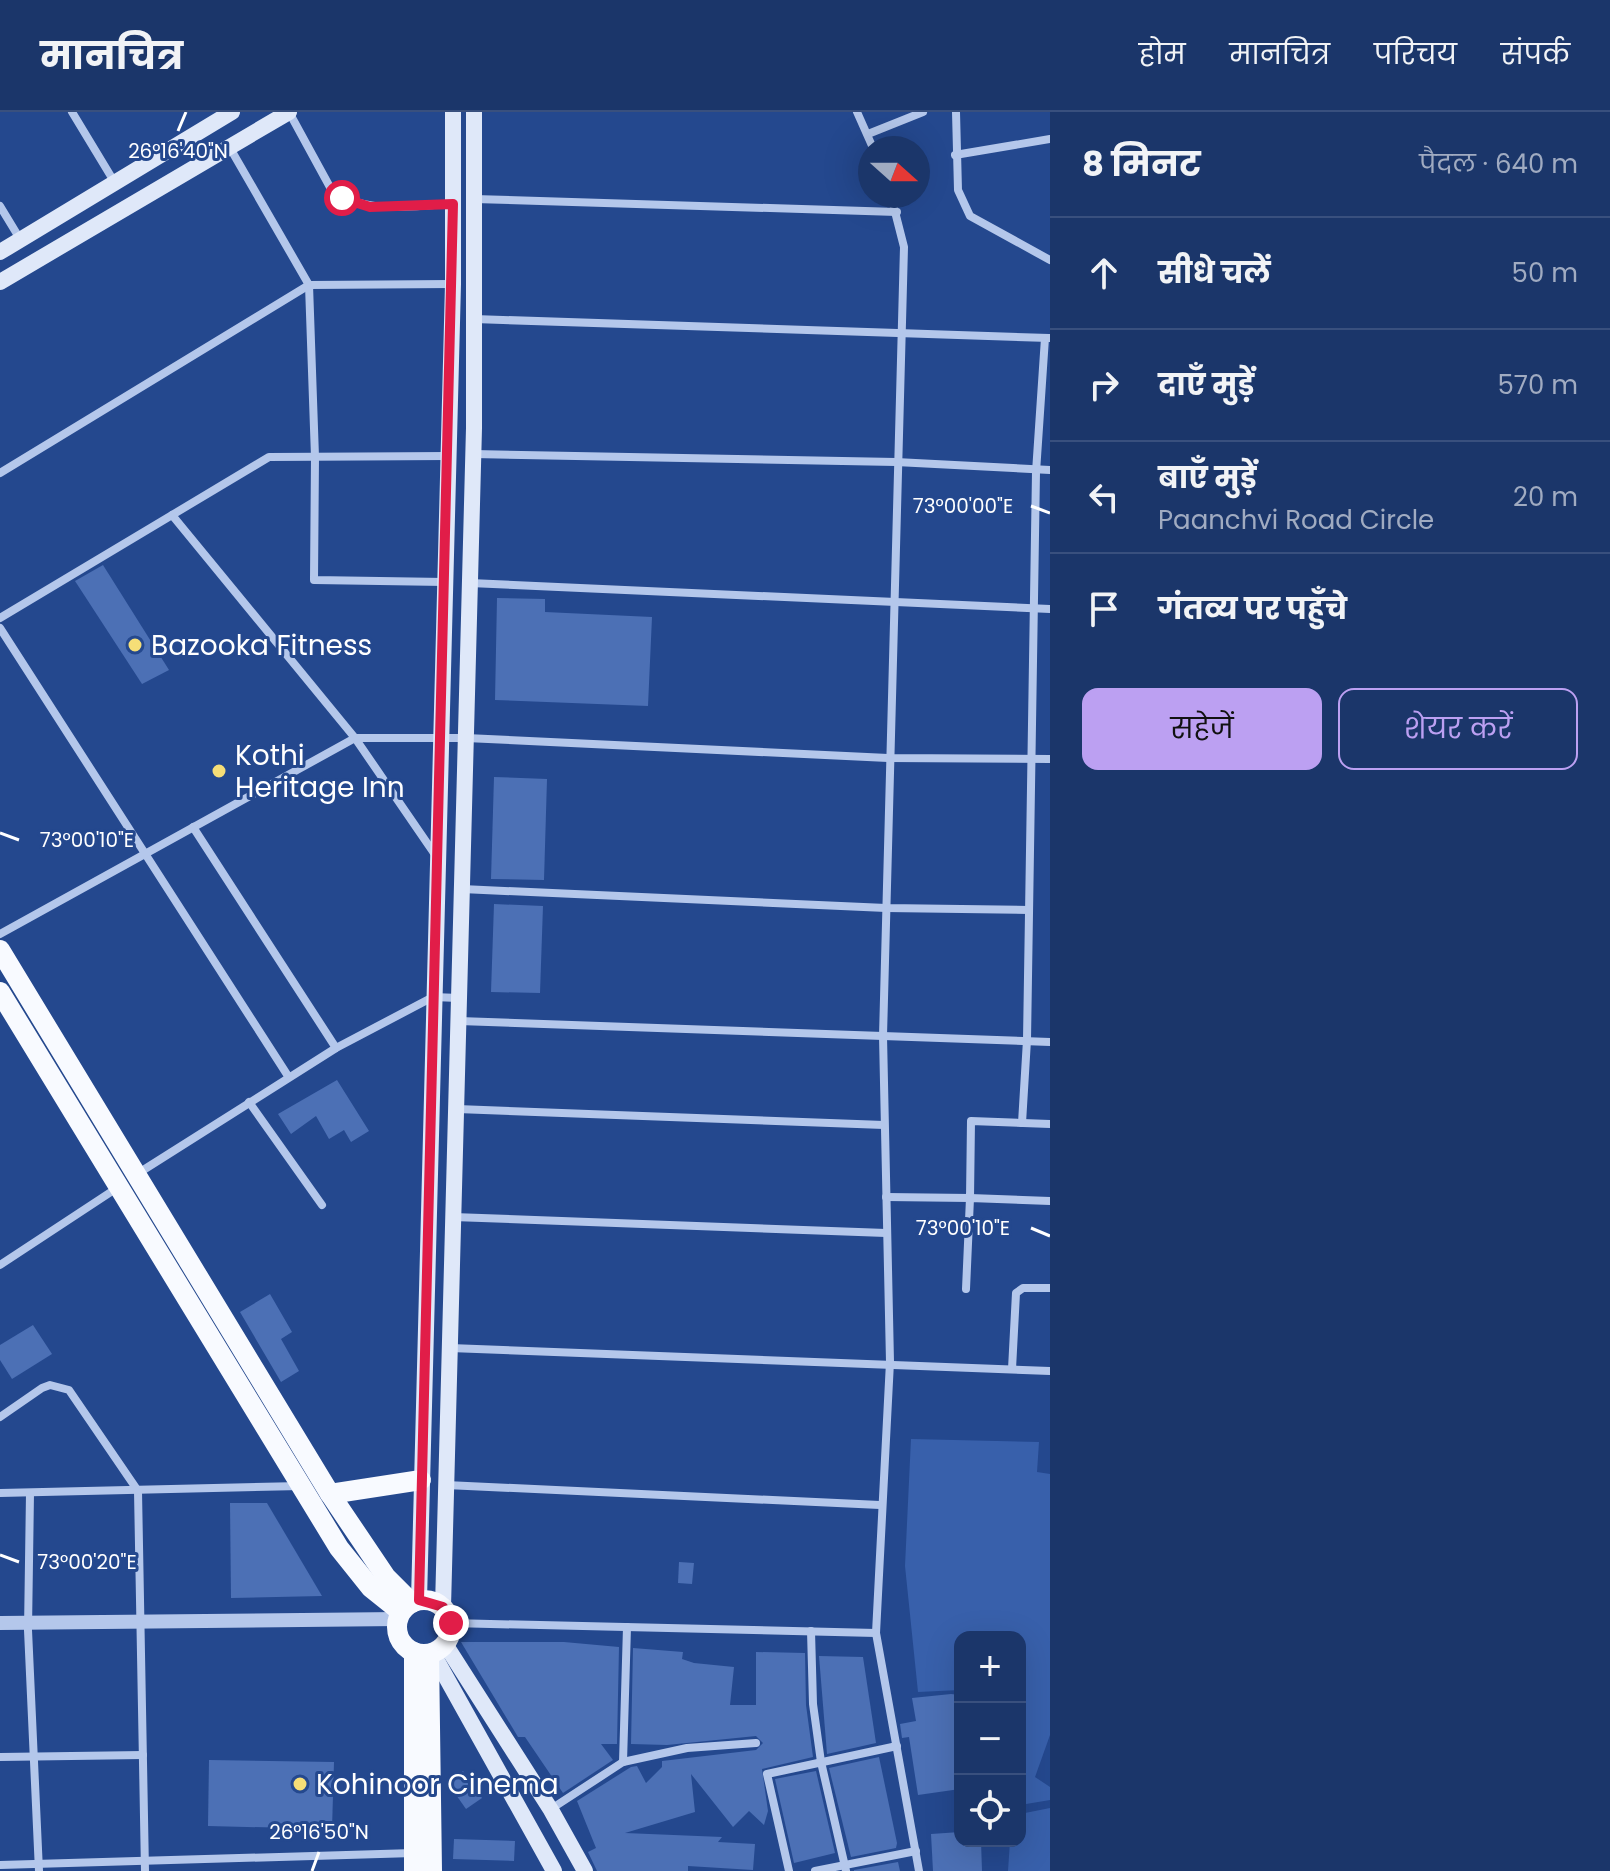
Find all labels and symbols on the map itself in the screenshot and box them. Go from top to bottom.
north arrow [858,136,930,208]
text: 26°16'40"N [128,137,228,165]
route start [324,180,360,216]
text: 73°00'00"E [913,492,1013,520]
place label: Bazooka Fitness [151,626,372,665]
marker: Bazooka Fitness [126,636,144,654]
place label: Kothi Heritage Inn [235,736,405,807]
marker: Kothi Heritage Inn [210,762,228,780]
text: 73°00'10"E [40,826,134,854]
text: 73°00'10"E [916,1214,1010,1242]
text: 73°00'20"E [37,1548,137,1576]
route end [433,1605,469,1641]
place label: Kohinoor Cinema [316,1765,559,1804]
marker: Kohinoor Cinema [291,1775,309,1793]
text: 26°16'50"N [269,1818,369,1846]

